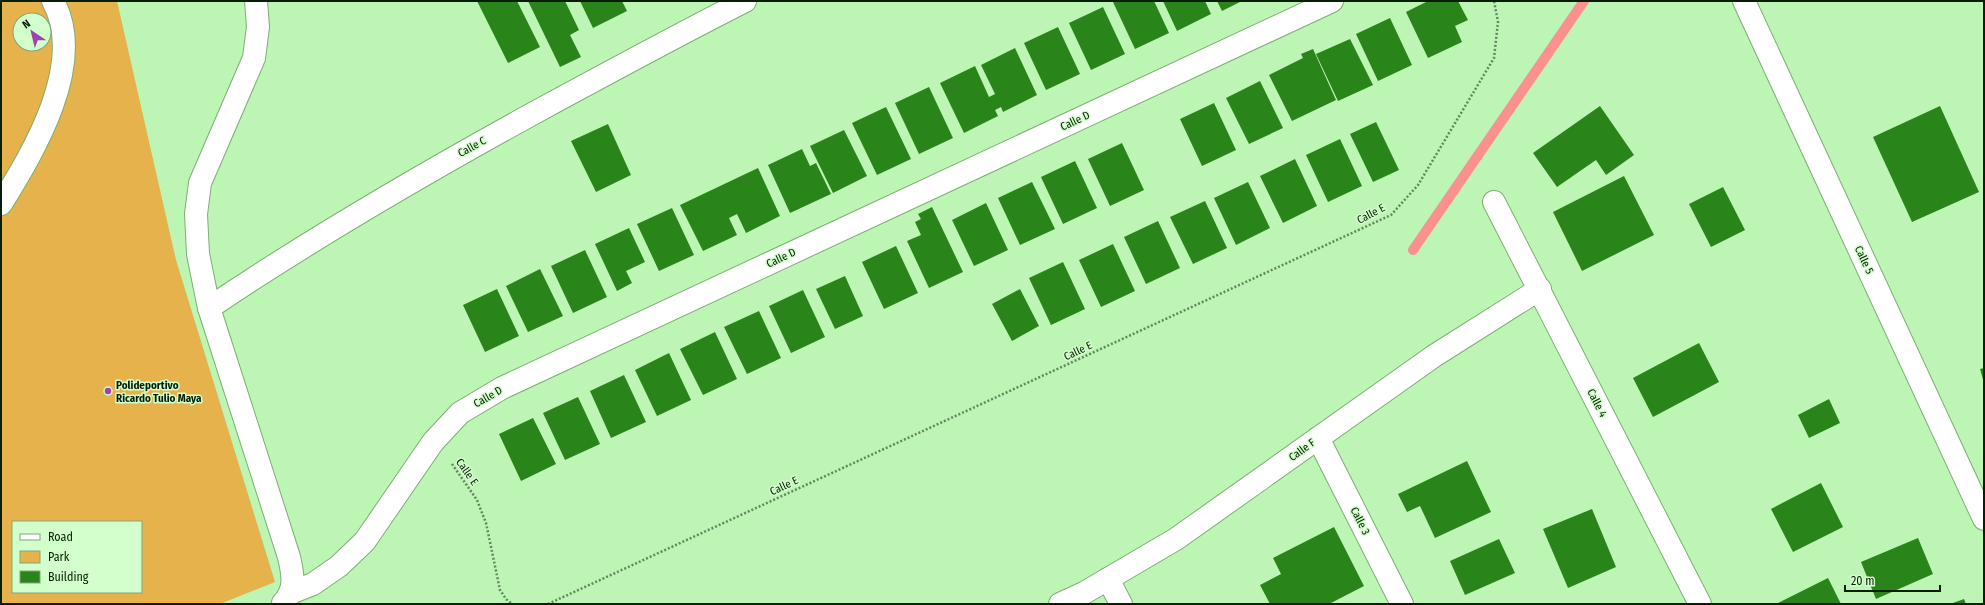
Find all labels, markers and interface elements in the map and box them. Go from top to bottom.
north arrow [12,12,52,52]
text: N [20,17,33,31]
street label: Calle D [1058,109,1092,133]
street label: Calle C [456,134,489,160]
street label: Calle E [1355,201,1387,227]
street label: Calle 5 [1852,244,1876,276]
street label: Calle D [764,246,798,270]
street label: Calle E [1062,339,1094,363]
place label: Polideportivo Ricardo Tulio Maya [116,379,202,405]
street label: Calle D [471,384,505,410]
marker: Polideportivo Ricardo Tulio Maya [103,386,113,396]
street label: Calle 4 [1584,387,1610,420]
street label: Calle F [1286,436,1318,464]
street label: Calle E [453,456,481,488]
street label: Calle E [768,474,800,498]
street label: Calle 3 [1348,505,1373,537]
legend [12,521,142,593]
text: Road [48,530,73,544]
text: Park [48,550,70,564]
scale bar [1845,567,1940,593]
text: Building [48,570,89,584]
text: 20 m [1851,574,1875,588]

